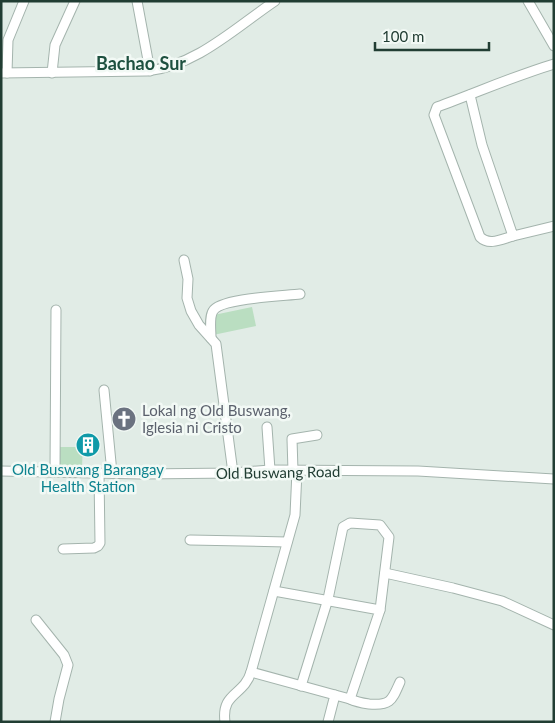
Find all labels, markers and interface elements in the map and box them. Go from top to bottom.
scale bar [375,20,489,52]
text: 100 m [382,27,424,45]
district label: Bachao Sur [96,52,186,74]
place label: Lokal ng Old Buswang, Iglesia ni Cristo [142,401,291,436]
church icon: Lokal ng Old Buswang, Iglesia ni Cristo [111,406,137,432]
building icon: Old Buswang Barangay Health Station [75,432,101,458]
place label: Old Buswang Barangay Health Station [12,460,164,495]
street label: Old Buswang Road [216,462,340,482]

